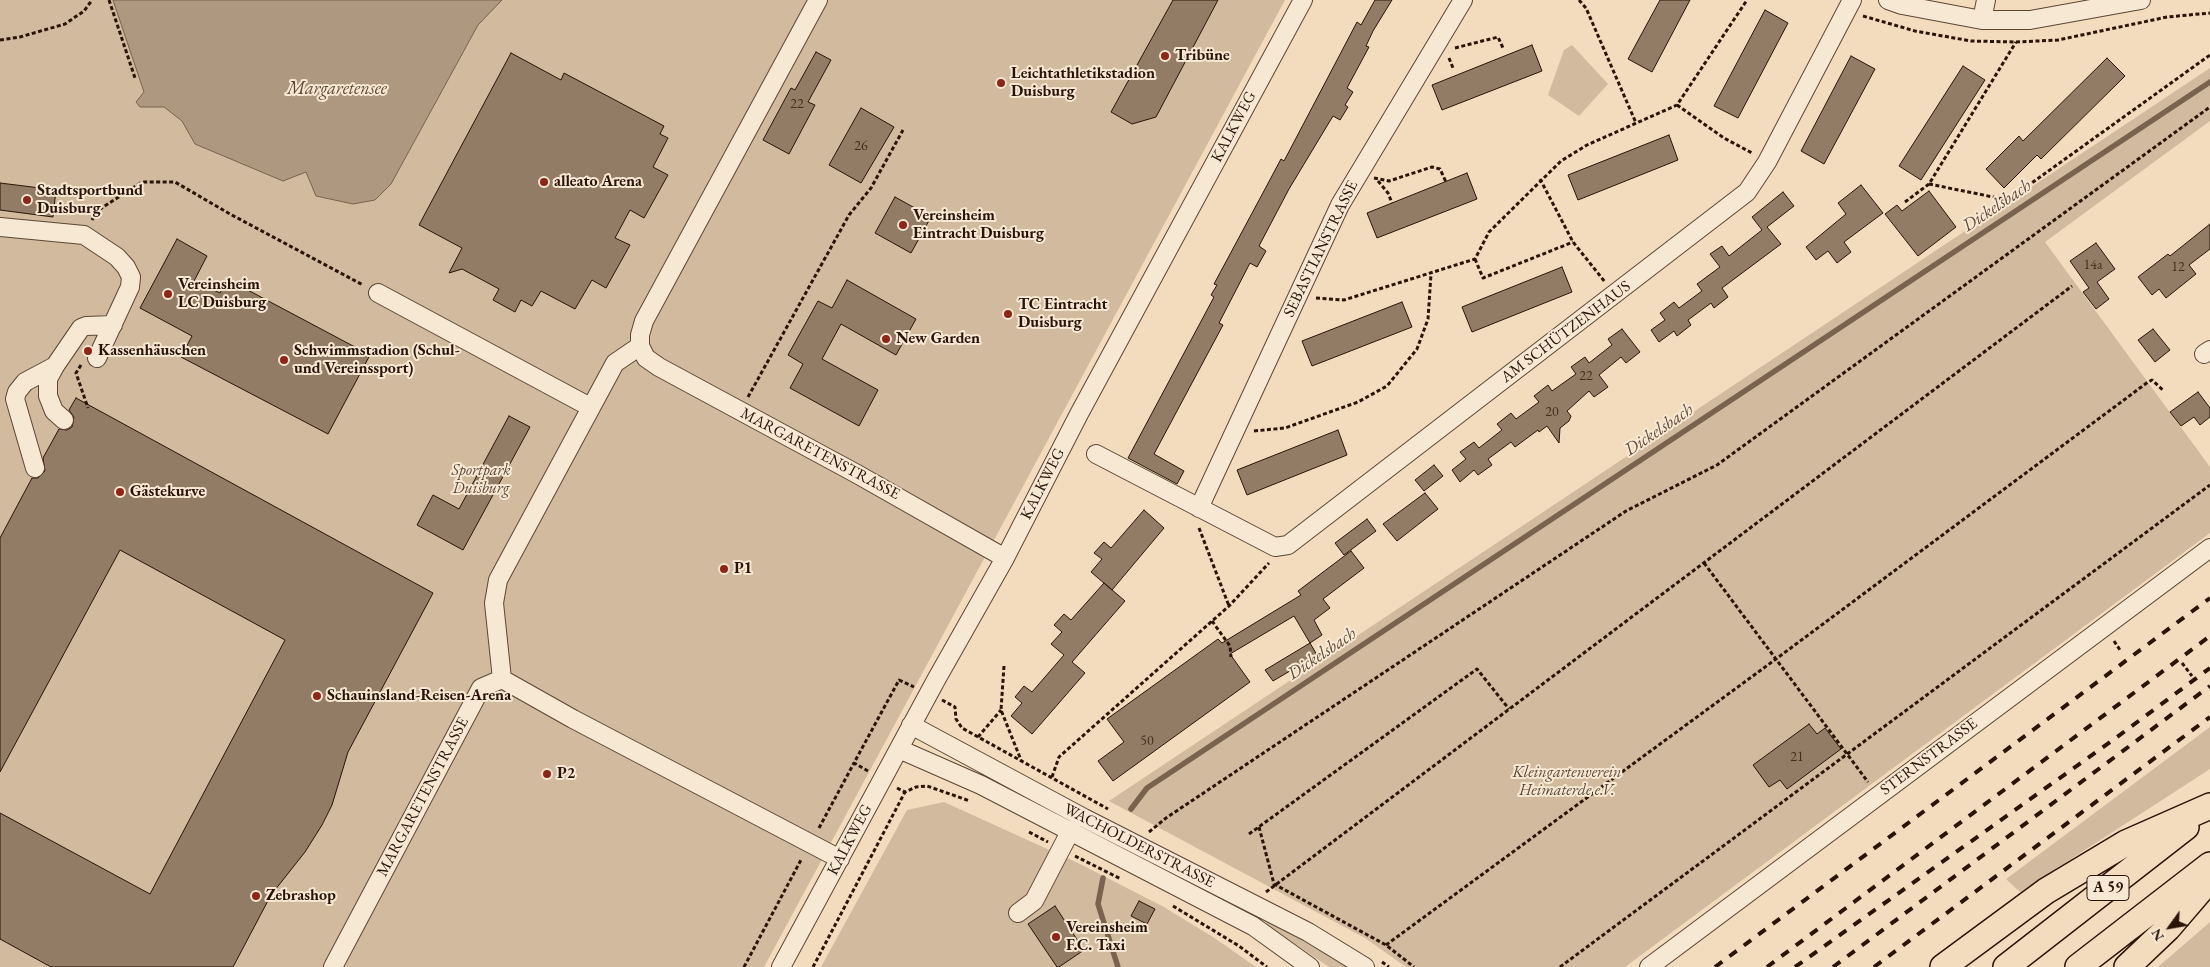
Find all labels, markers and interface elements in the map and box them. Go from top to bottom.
place label: Tribüne [1175,46,1230,66]
marker: Tribüne [1159,50,1171,62]
place label: Leichtathletikstadion Duisburg [1011,64,1155,102]
marker: Leichtathletikstadion Duisburg [995,77,1007,89]
water label: Margaretensee [287,78,387,100]
street label: KALKWEG [1207,88,1261,166]
house number: 22 [790,96,804,112]
house number: 26 [854,138,868,154]
place label: alleato Arena [554,172,642,192]
water label: Dickelsbach [1958,175,2036,237]
marker: alleato Arena [538,176,550,188]
street label: SEBASTIANSTRASSE [1280,178,1362,320]
place label: Stadtsportbund Duisburg [37,181,143,219]
marker: Stadtsportbund Duisburg [21,194,33,206]
place label: Vereinsheim Eintracht Duisburg [913,206,1044,244]
marker: Vereinsheim Eintracht Duisburg [897,219,909,231]
house number: 14a [2083,257,2103,273]
house number: 12 [2171,259,2185,275]
place label: Vereinsheim LC Duisburg [178,275,266,313]
street label: AM SCHÜTZENHAUS [1497,277,1635,387]
marker: Vereinsheim LC Duisburg [162,288,174,300]
place label: TC Eintracht Duisburg [1018,295,1107,333]
marker: TC Eintracht Duisburg [1002,308,1014,320]
place label: New Garden [896,329,980,349]
marker: New Garden [880,333,892,345]
place label: Kassenhäuschen [98,341,206,361]
place label: Schwimmstadion (Schul- und Vereinssport) [294,341,460,379]
marker: Kassenhäuschen [82,345,94,357]
marker: Schwimmstadion (Schul- und Vereinssport) [278,354,290,366]
house number: 22 [1579,368,1593,384]
water label: Dickelsbach [1620,399,1698,461]
street label: MARGARETENSTRASSE [737,404,903,504]
house number: 20 [1545,404,1559,420]
street label: KALKWEG [1017,445,1069,523]
park label: Sportpark Duisburg [451,461,511,499]
place label: Gästekurve [130,482,205,502]
marker: Gästekurve [114,486,126,498]
place label: P1 [734,559,752,579]
marker: P1 [718,563,730,575]
water label: Dickelsbach [1283,623,1361,685]
place label: Schauinsland-Reisen-Arena [327,686,511,706]
marker: Schauinsland-Reisen-Arena [311,690,323,702]
street label: MARGARETENSTRASSE [373,714,473,880]
street label: STERNSTRASSE [1877,714,1981,800]
house number: 50 [1140,733,1154,749]
house number: 21 [1790,749,1804,765]
park label: Kleingartenverein Heimaterde e.V. [1512,763,1622,801]
place label: P2 [557,764,575,784]
marker: P2 [541,768,553,780]
street label: WACHOLDERSTRASSE [1060,800,1218,892]
street label: KALKWEG [823,801,877,879]
road number: A 59 [2087,876,2129,900]
place label: Zebrashop [266,886,336,906]
marker: Zebrashop [250,890,262,902]
north arrow [2145,902,2195,952]
place label: Vereinsheim F.C. Taxi [1066,918,1148,956]
text: N [2147,925,2168,945]
marker: Vereinsheim F.C. Taxi [1050,931,1062,943]

